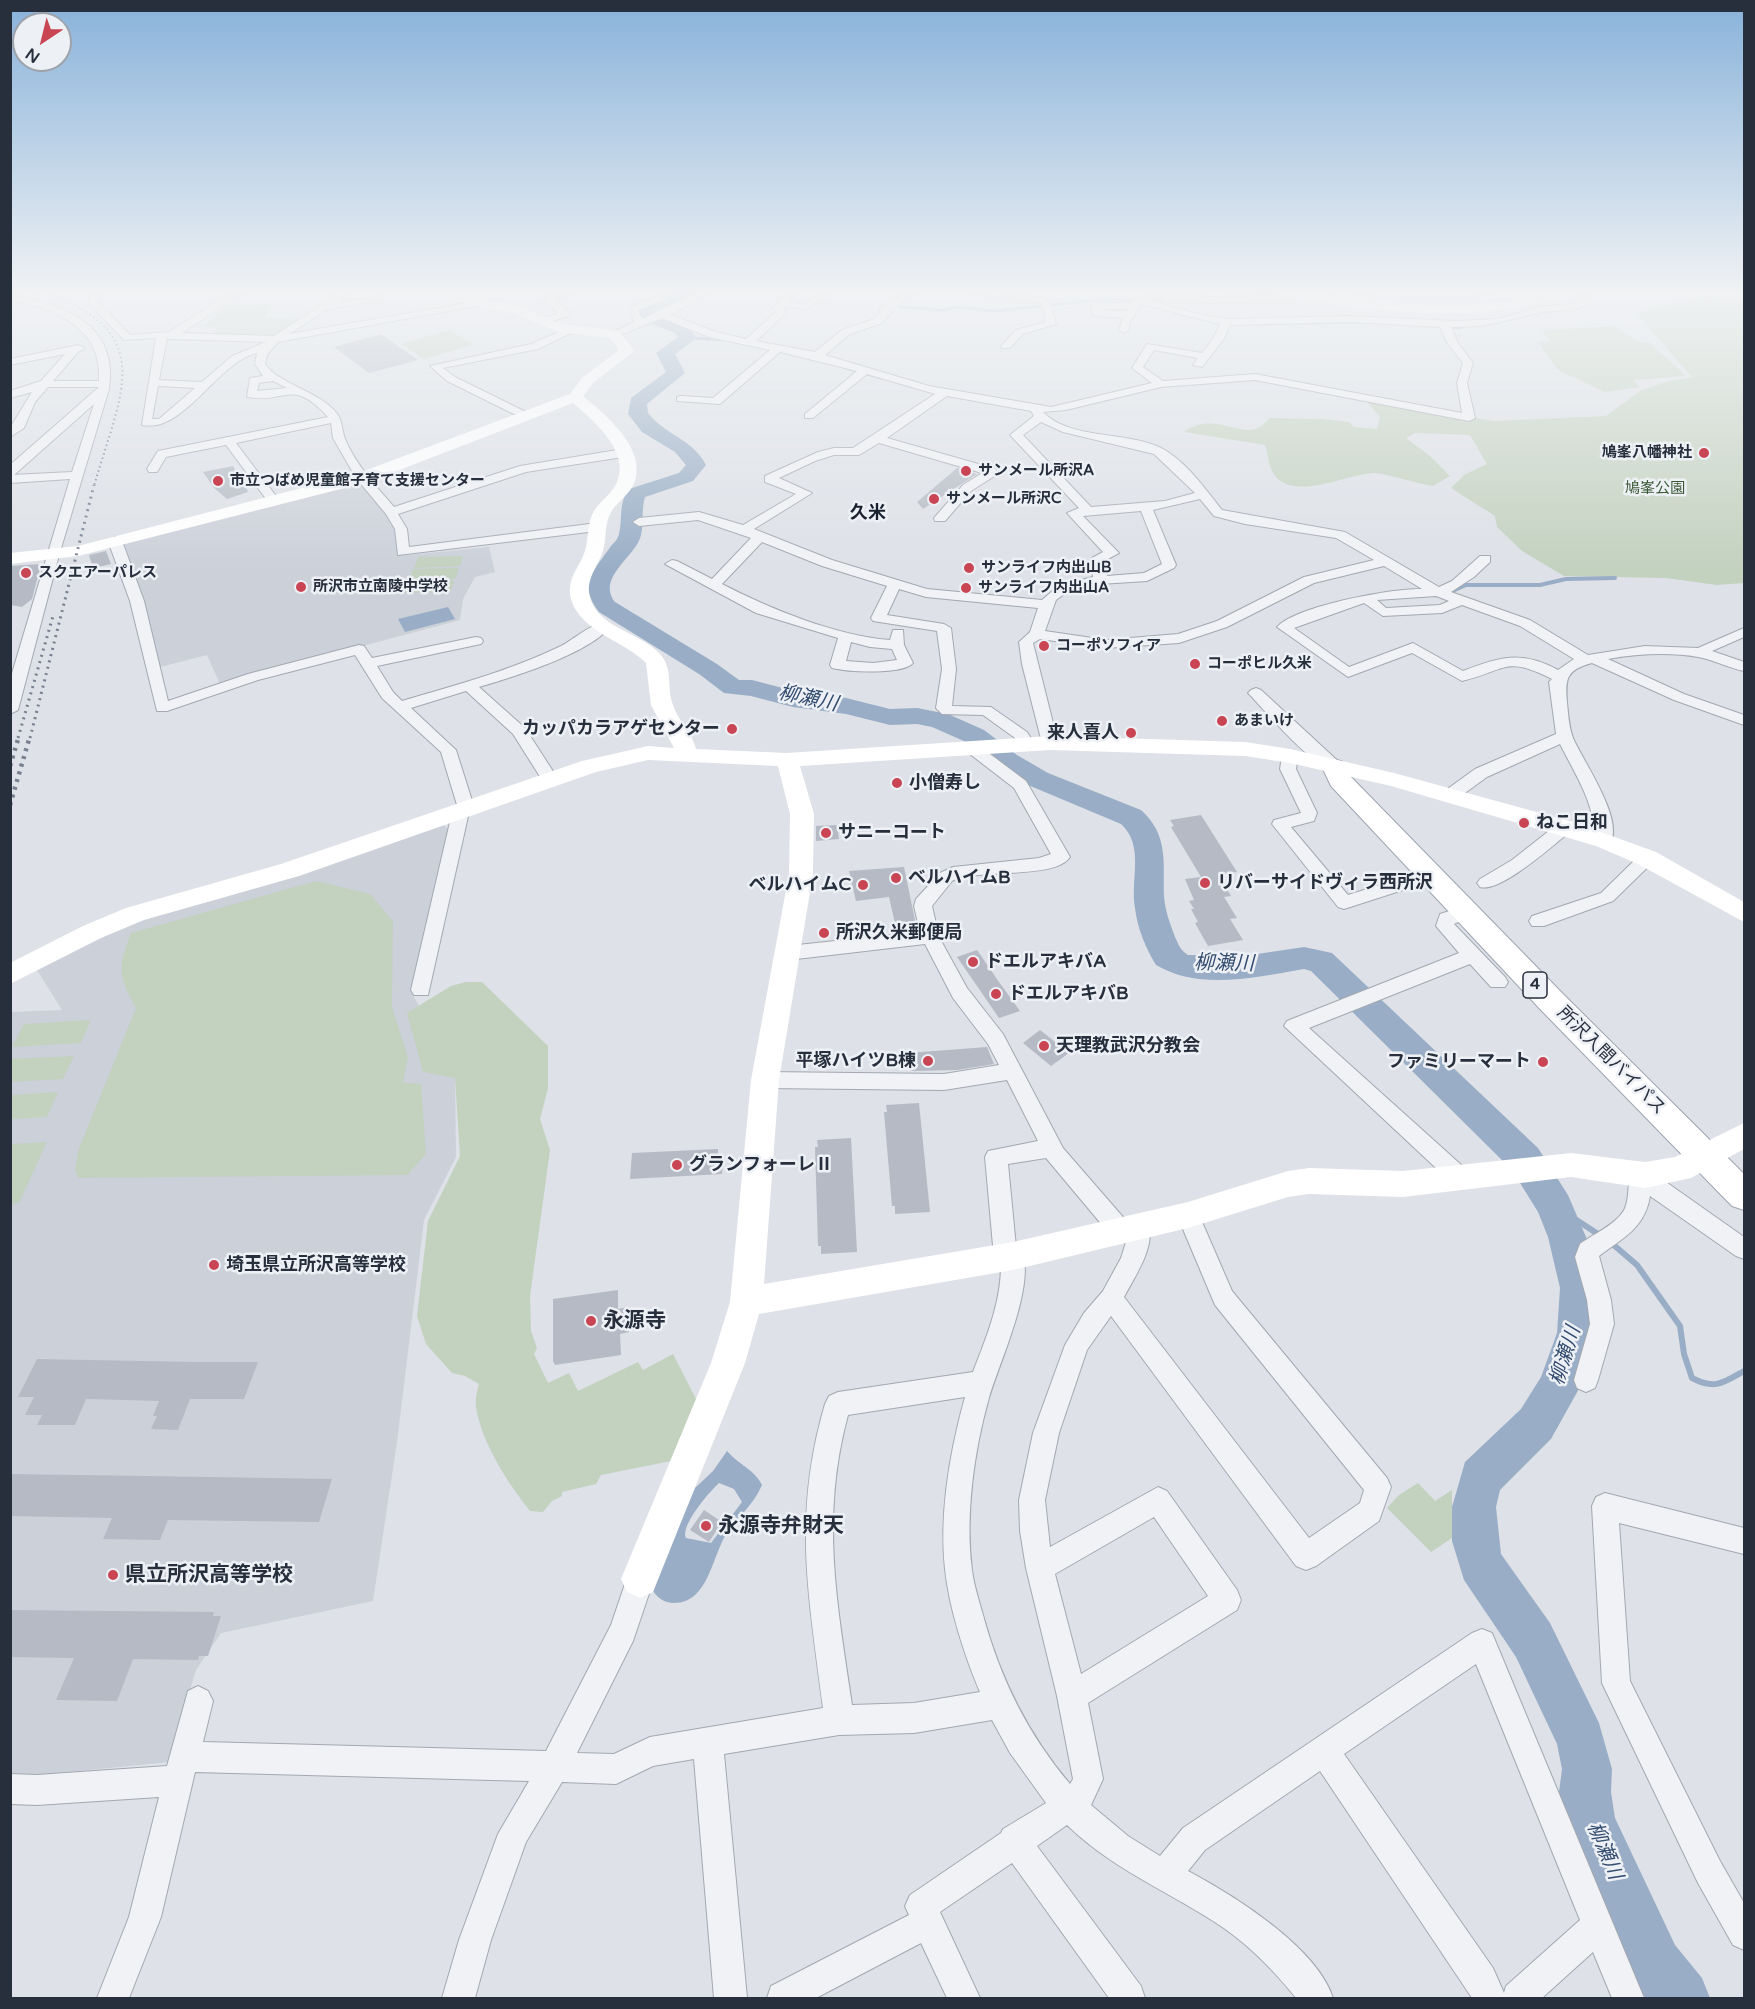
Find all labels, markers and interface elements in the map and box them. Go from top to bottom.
north arrow [12,12,72,72]
text: N [22,43,44,67]
place label: 鳩峯八幡神社 [1602,444,1692,462]
marker: 鳩峯八幡神社 [1697,446,1711,460]
place label: サンメール所沢A [978,462,1094,480]
marker: サンメール所沢A [959,464,973,478]
place label: 市立つばめ児童館子育て支援センター [230,472,485,490]
marker: 市立つばめ児童館子育て支援センター [211,474,225,488]
park label: 鳩峯公園 [1625,480,1685,498]
place label: サンメール所沢C [946,490,1061,508]
marker: サンメール所沢C [927,492,941,506]
district label: 久米 [850,502,886,524]
place label: サンライフ内出山B [981,559,1111,577]
marker: サンライフ内出山B [962,561,976,575]
place label: スクエアーパレス [38,564,157,582]
marker: スクエアーパレス [19,566,33,580]
place label: 所沢市立南陵中学校 [313,578,448,596]
place label: サンライフ内出山A [978,579,1109,597]
marker: 所沢市立南陵中学校 [294,580,308,594]
marker: サンライフ内出山A [959,581,973,595]
place label: コーポソフィア [1056,637,1161,655]
marker: コーポソフィア [1037,639,1051,653]
place label: コーポヒル久米 [1207,655,1312,673]
marker: コーポヒル久米 [1188,657,1202,671]
water label: 柳瀬川 [776,681,840,717]
place label: あまいけ [1234,712,1294,730]
marker: あまいけ [1215,714,1229,728]
place label: カッパカラアゲセンター [522,718,720,740]
marker: カッパカラアゲセンター [725,722,739,736]
place label: 来人喜人 [1047,722,1119,744]
marker: 来人喜人 [1124,726,1138,740]
place label: 小僧寿し [909,772,981,794]
marker: 小僧寿し [890,776,904,790]
place label: ねこ日和 [1536,812,1608,834]
marker: ねこ日和 [1517,816,1531,830]
place label: サニーコート [838,822,946,844]
marker: サニーコート [819,826,833,840]
place label: ベルハイムB [908,867,1010,889]
marker: ベルハイムB [889,871,903,885]
place label: リバーサイドヴィラ西所沢 [1217,872,1433,894]
place label: ベルハイムC [748,874,851,896]
marker: リバーサイドヴィラ西所沢 [1198,876,1212,890]
marker: ベルハイムC [856,878,870,892]
place label: 所沢久米郵便局 [836,922,962,944]
marker: 所沢久米郵便局 [817,926,831,940]
place label: ドエルアキバA [985,951,1106,973]
water label: 柳瀬川 [1194,951,1254,977]
marker: ドエルアキバA [966,955,980,969]
road number: 4 [1523,972,1547,998]
place label: ドエルアキバB [1008,983,1128,1005]
marker: ドエルアキバB [989,987,1003,1001]
street label: 所沢入間バイパス [1552,1002,1670,1120]
place label: 天理教武沢分教会 [1056,1035,1200,1057]
marker: 天理教武沢分教会 [1037,1039,1051,1053]
place label: 平塚ハイツB棟 [796,1050,916,1072]
place label: ファミリーマート [1387,1051,1531,1073]
marker: 平塚ハイツB棟 [921,1054,935,1068]
marker: ファミリーマート [1536,1055,1550,1069]
place label: グランフォーレⅡ [689,1154,833,1176]
marker: グランフォーレⅡ [670,1158,684,1172]
place label: 埼玉県立所沢高等学校 [226,1254,406,1276]
marker: 埼玉県立所沢高等学校 [207,1258,221,1272]
place label: 永源寺 [603,1308,666,1334]
marker: 永源寺 [584,1314,598,1328]
water label: 柳瀬川 [1546,1324,1586,1388]
place label: 永源寺弁財天 [718,1513,844,1539]
marker: 永源寺弁財天 [699,1519,713,1533]
place label: 県立所沢高等学校 [125,1562,293,1588]
marker: 県立所沢高等学校 [106,1568,120,1582]
water label: 柳瀬川 [1581,1819,1627,1883]

